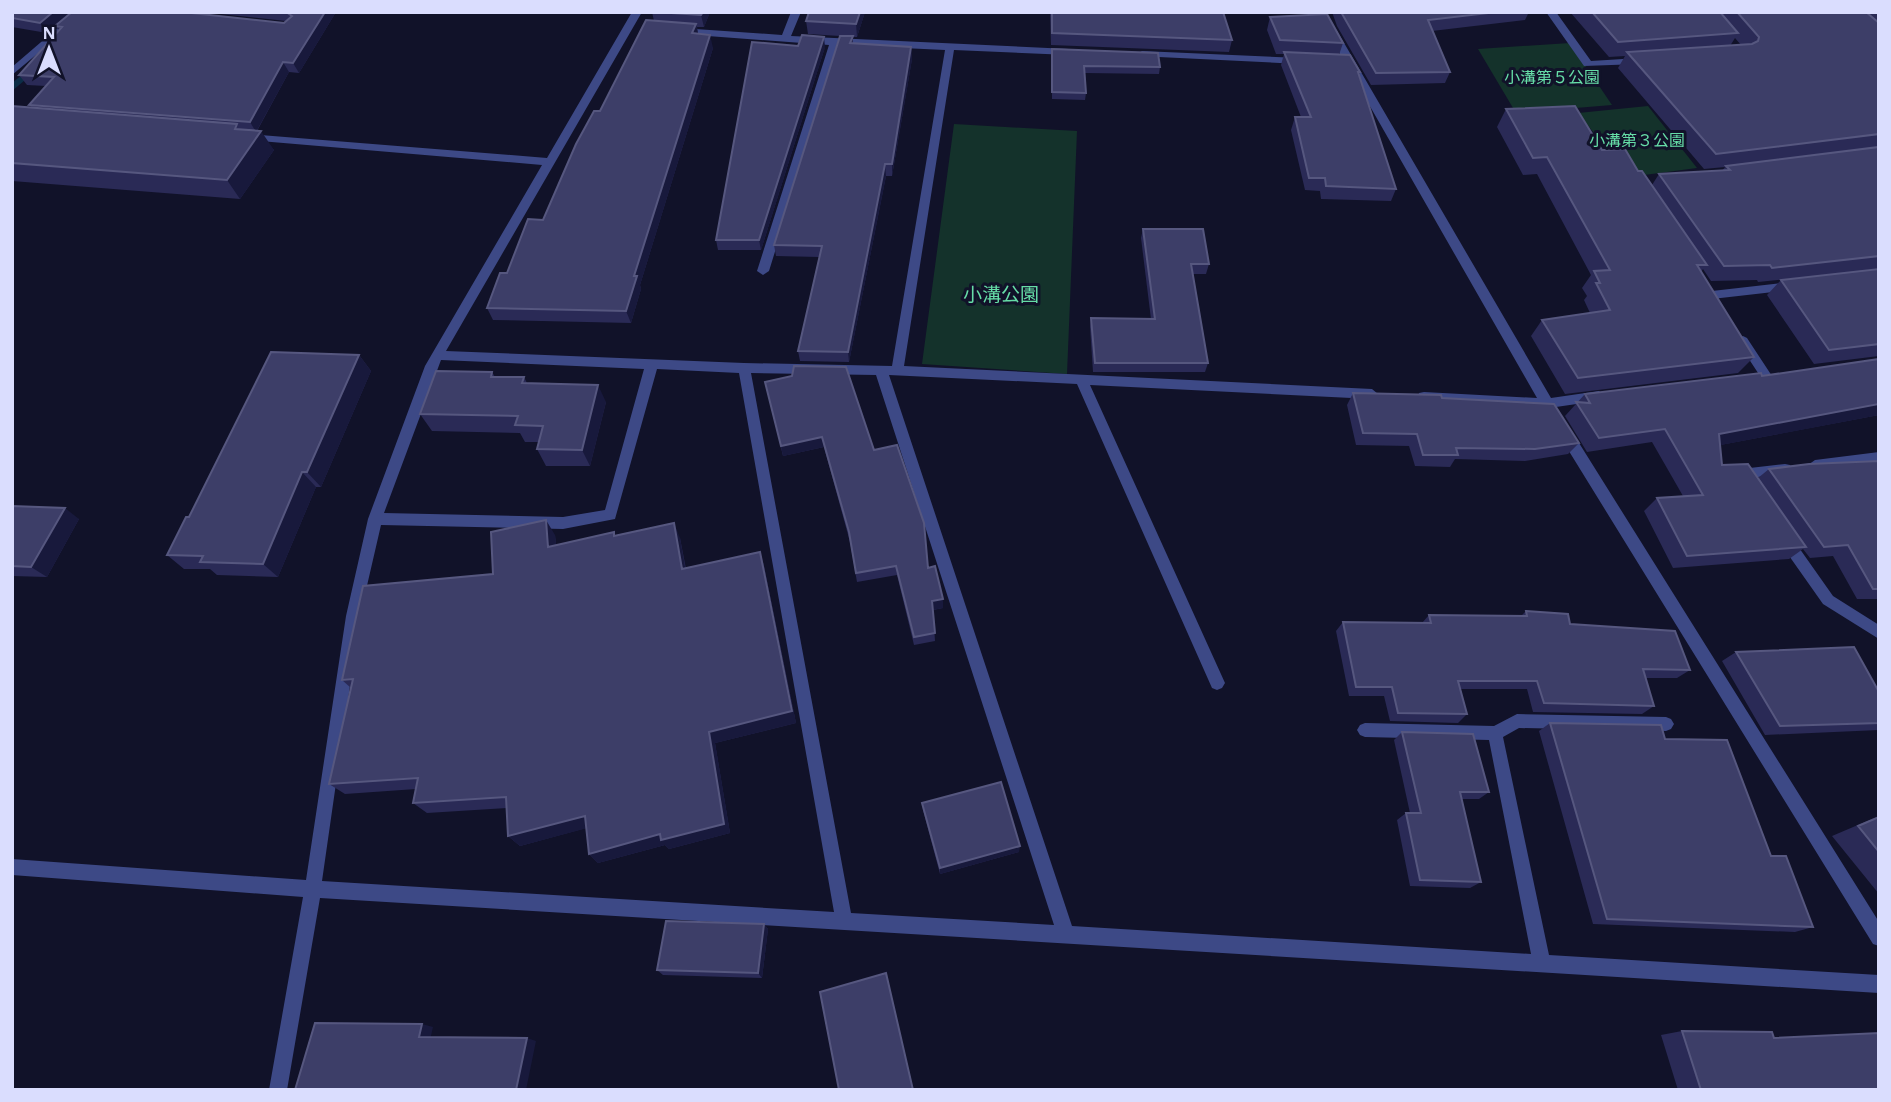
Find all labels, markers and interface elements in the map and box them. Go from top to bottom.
north arrow [14,14,84,84]
text: N [42,24,56,43]
park label: 小溝第５公園 [1504,69,1600,86]
park label: 小溝第３公園 [1589,132,1685,149]
park label: 小溝公園 [963,285,1039,305]

